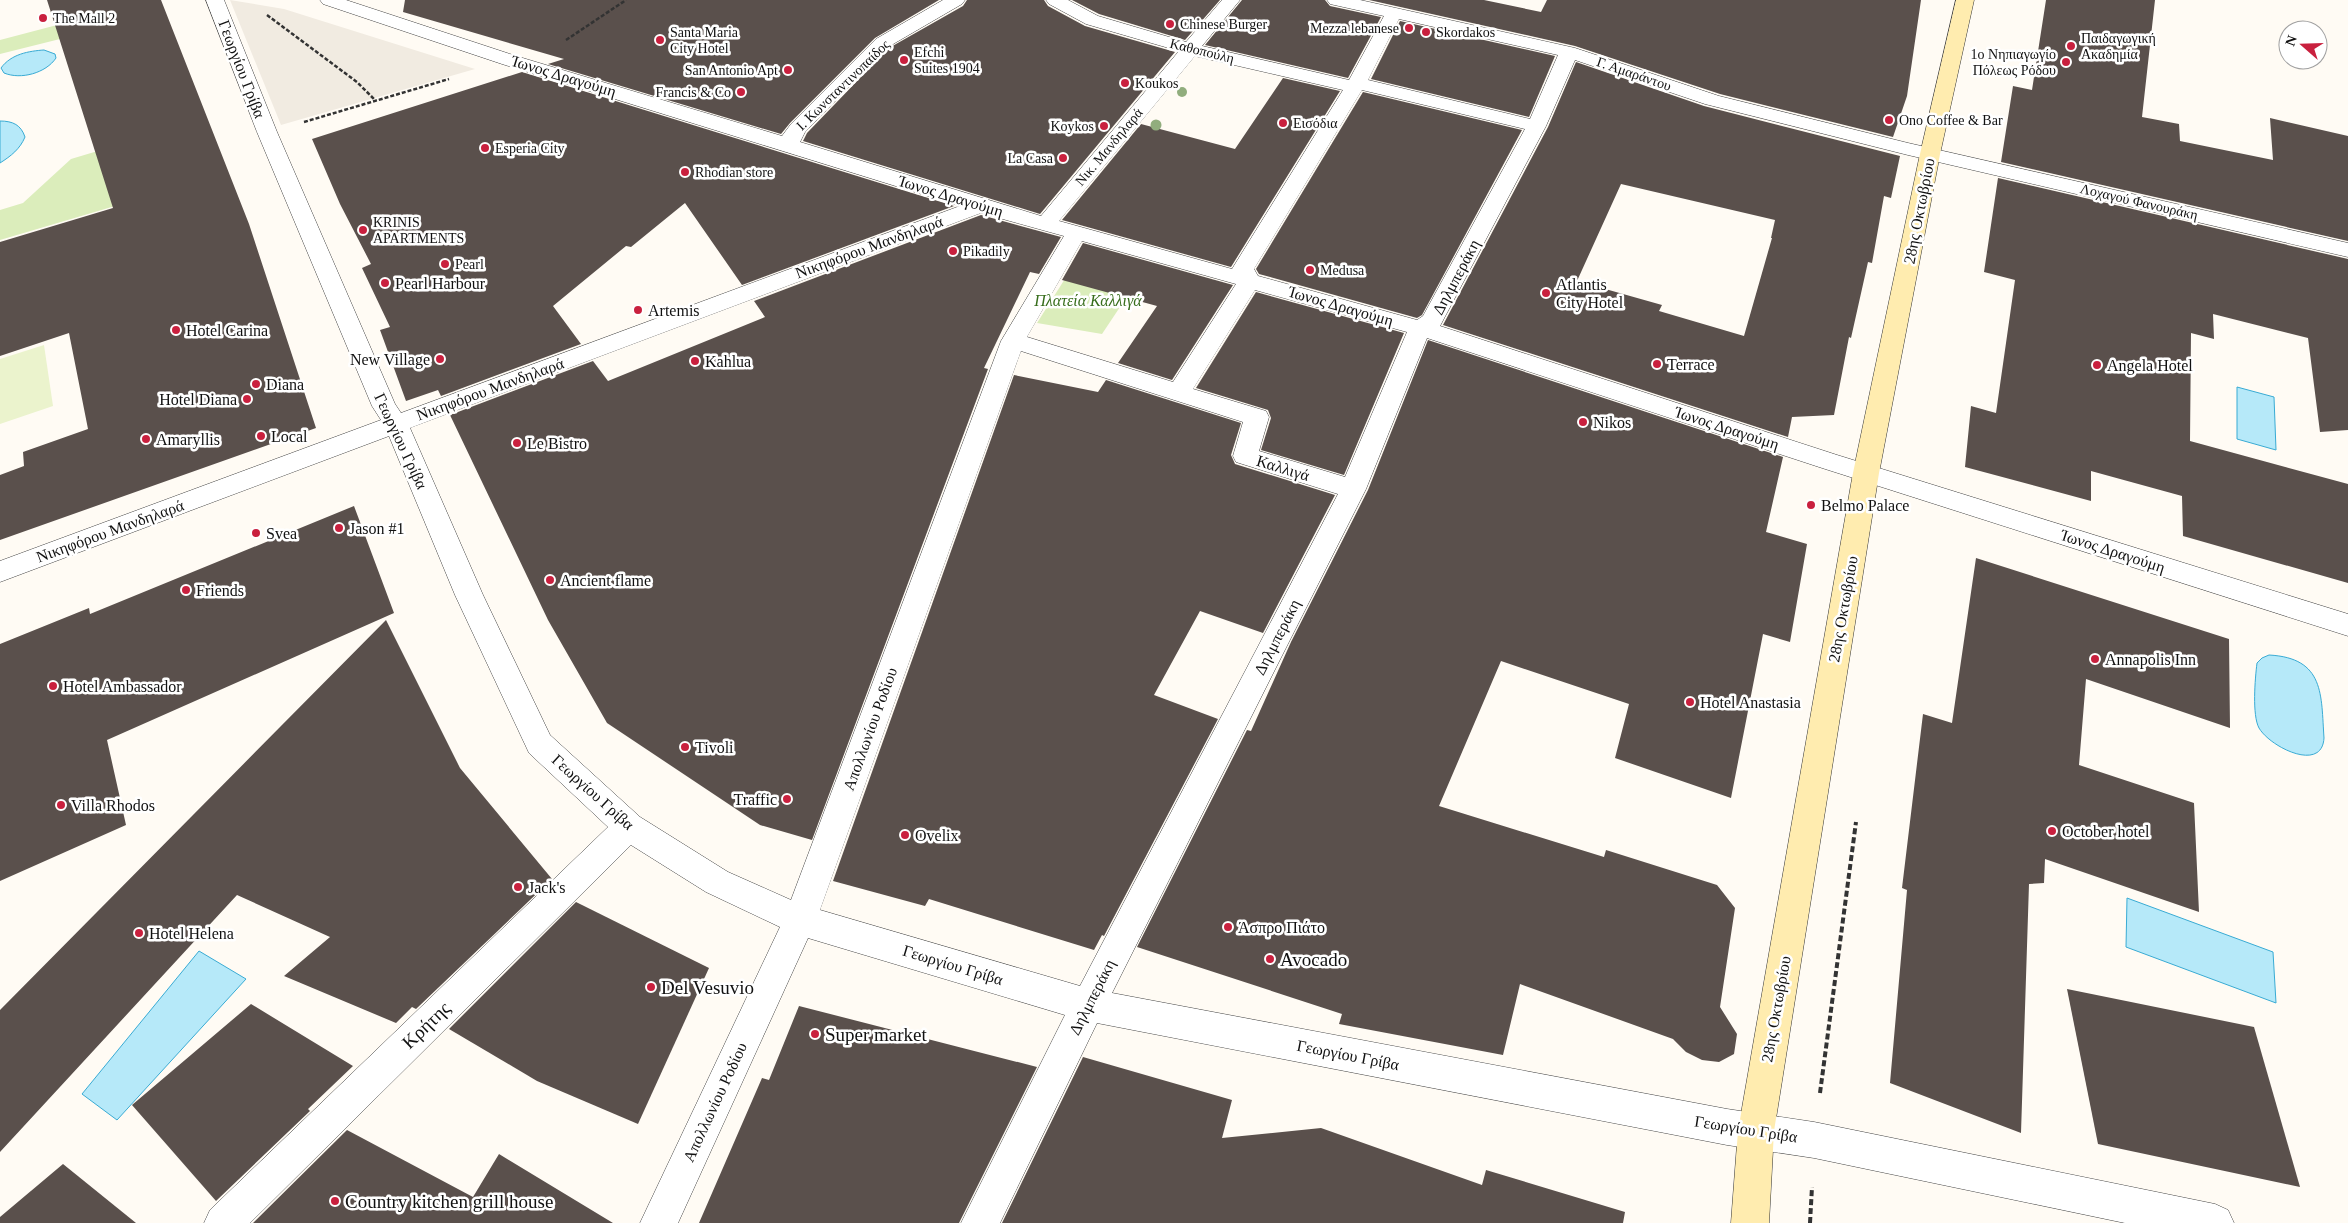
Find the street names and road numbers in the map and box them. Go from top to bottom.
street label: Γεωργίου Γρίβα [215,17,269,121]
street label: Ι. Κωνσταντινοπαίδος [793,36,893,133]
street label: Καθοπούλη [1168,36,1236,66]
street label: Ίωνος Δραγούμη [508,52,618,101]
street label: Γ. Αμαράντου [1595,54,1673,94]
street label: Νικ. Μανδηλαρά [1072,105,1146,189]
street label: 28ης Οκτωβρίου [1900,156,1939,266]
street label: Ίωνος Δραγούμη [895,172,1005,221]
street label: Λοχαγού Φανουράκη [2079,181,2199,223]
street label: Νικηφόρου Μανδηλαρά [793,212,946,283]
street label: Δηλμπεράκη [1429,237,1484,318]
street label: Ίωνος Δραγούμη [1285,283,1395,330]
street label: Νικηφόρου Μανδηλαρά [414,354,567,425]
street label: Γεωργίου Γρίβα [370,390,431,493]
street label: Ίωνος Δραγούμη [1672,403,1781,454]
street label: Καλλιγά [1254,452,1312,485]
street label: Νικηφόρου Μανδηλαρά [34,496,187,567]
street label: Ίωνος Δραγούμη [2058,526,2167,577]
street label: 28ης Οκτωβρίου [1825,554,1862,664]
street label: Δηλμπεράκη [1251,596,1304,678]
street label: Απολλωνίου Ροδίου [840,665,900,793]
street label: Γεωργίου Γρίβα [548,751,638,834]
street label: Γεωργίου Γρίβα [901,942,1006,989]
street label: 28ης Οκτωβρίου [1758,954,1795,1064]
street label: Δηλμπεράκη [1066,956,1119,1038]
street label: Κρήτης [398,997,455,1053]
street label: Γεωργίου Γρίβα [1295,1037,1401,1074]
street label: Απολλωνίου Ροδίου [680,1040,750,1164]
street label: Γεωργίου Γρίβα [1693,1112,1799,1147]

